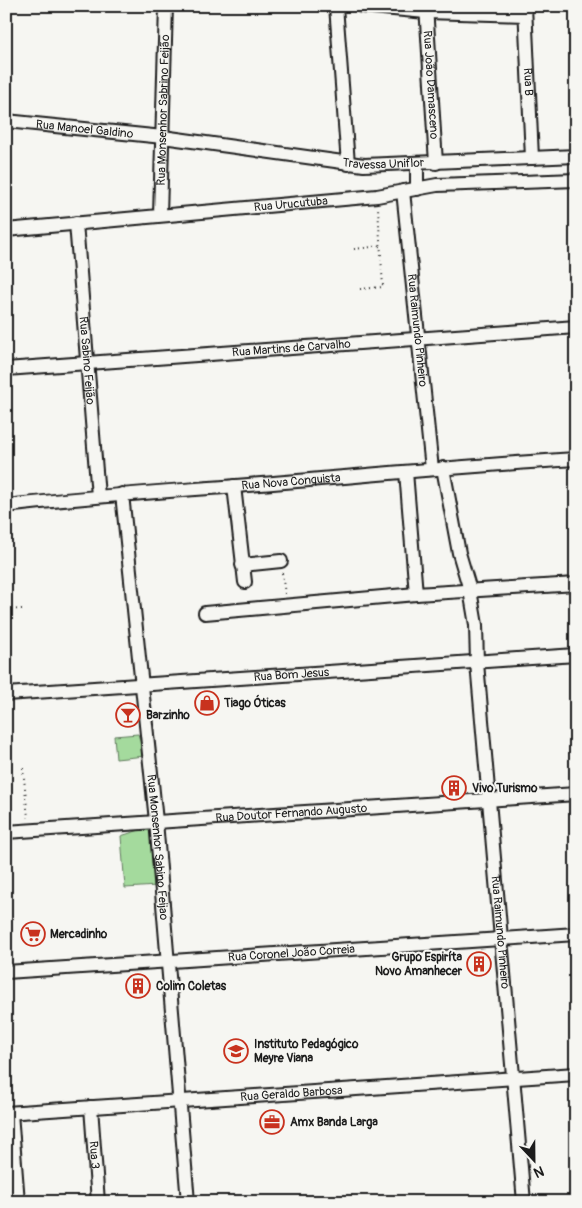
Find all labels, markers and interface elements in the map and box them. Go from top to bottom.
street label: Rua João Damasceno [420,30,442,140]
street label: Rua Monsenhor Sabrino Feijão [153,34,173,186]
street label: Rua B [520,68,537,96]
street label: Rua Manoel Galdino [35,117,135,141]
street label: Travessa Uniflor [341,155,425,172]
street label: Rua Urucutuba [253,193,329,215]
street label: Rua Raimundo Pinheiro [404,273,431,388]
street label: Rua Sabino Feijão [76,316,98,406]
street label: Rua Martins de Carvalho [231,336,352,360]
street label: Rua Nova Conquista [241,470,342,493]
street label: Rua Bom Jesus [253,664,330,685]
shop icon: Tiago Óticas [194,690,220,716]
place label: Tiago Óticas [223,694,286,711]
bar icon: Barzinho [115,702,141,728]
place label: Barzinho [146,708,190,723]
street label: Rua Monsenhor Sabino Feijao [144,774,172,921]
building icon: Vivo Turismo [441,775,467,801]
place label: Vivo Turismo [472,781,538,796]
street label: Rua Doutor Fernando Augusto [215,800,368,826]
street label: Rua Raimundo Pinheiro [488,875,513,990]
supermarket icon: Mercadinho [20,921,46,947]
place label: Mercadinho [50,927,108,942]
street label: Rua Coronel João Correia [228,941,356,965]
place label: Grupo Espiríta Novo Amanhecer [375,950,463,979]
building icon: Grupo Espiríta Novo Amanhecer [466,951,492,977]
building icon: Colim Coletas [125,973,151,999]
place label: Colim Coletas [156,979,227,994]
place label: Instituto Pedagógico Meyre Viana [254,1037,359,1066]
school or university icon: Instituto Pedagógico Meyre Viana [223,1038,249,1064]
street label: Rua Geraldo Barbosa [240,1082,343,1104]
office icon: Amx Banda Larga [259,1109,285,1135]
place label: Amx Banda Larga [290,1115,378,1130]
north arrow [510,1136,560,1186]
street label: Rua 3 [86,1140,103,1170]
text: N [531,1162,546,1181]

